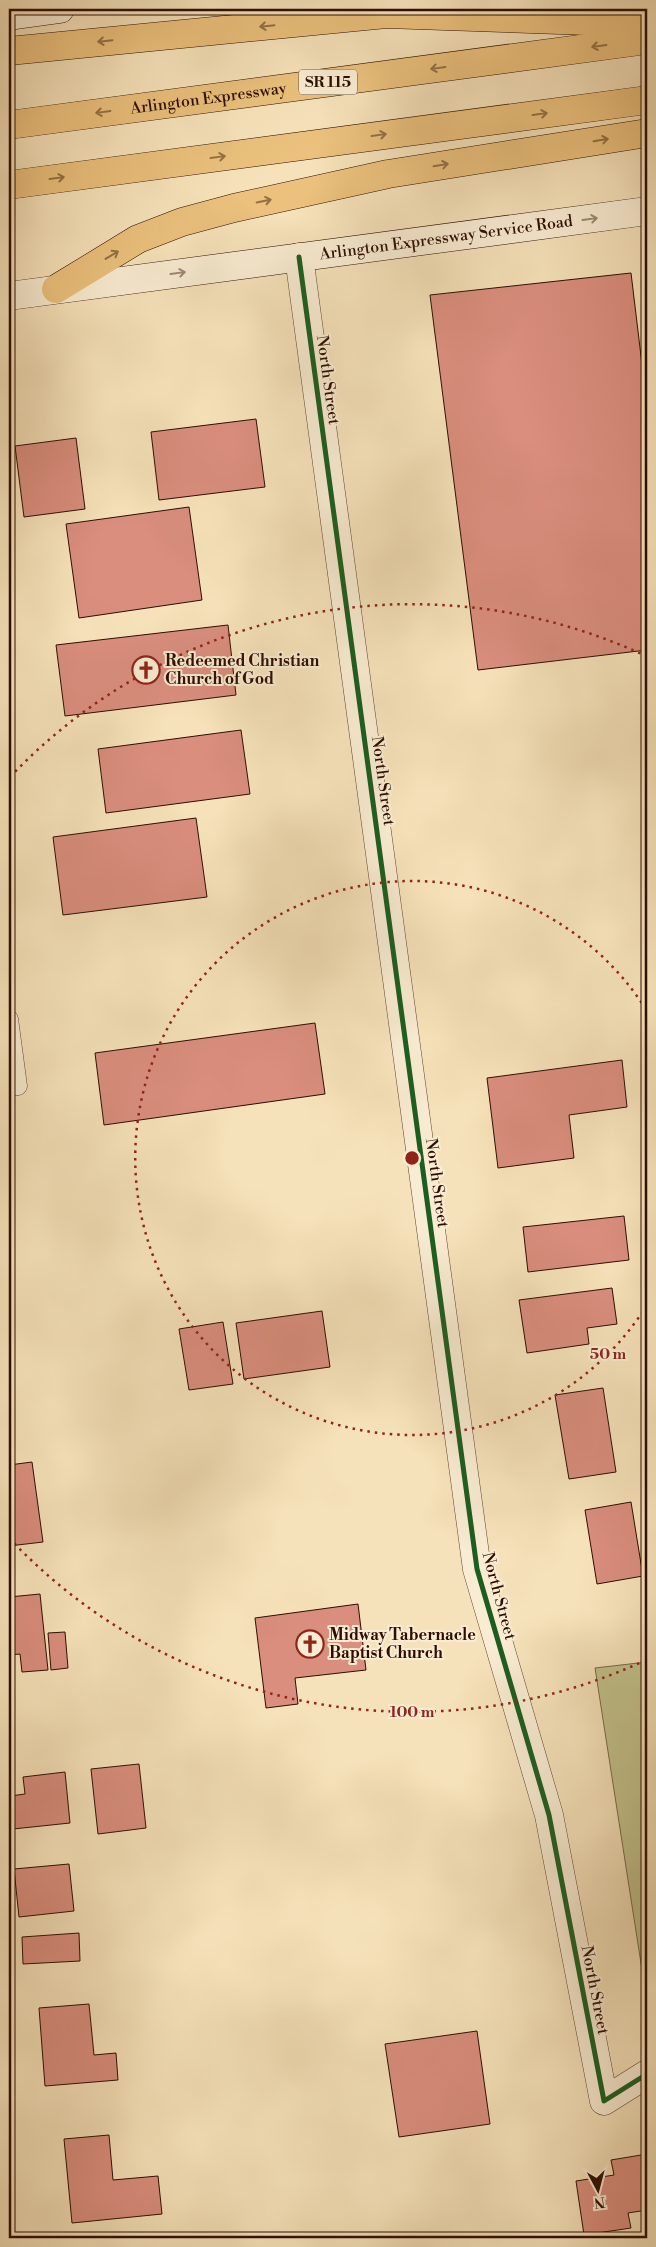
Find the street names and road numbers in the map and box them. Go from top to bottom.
road number: SR 115 [299,70,357,94]
street label: Arlington Expressway [128,78,288,119]
street label: Arlington Expressway Service Road [317,211,574,265]
street label: North Street [312,334,344,426]
street label: North Street [367,735,399,827]
street label: North Street [421,1137,453,1229]
street label: North Street [478,1550,520,1642]
street label: North Street [577,1944,613,2037]

